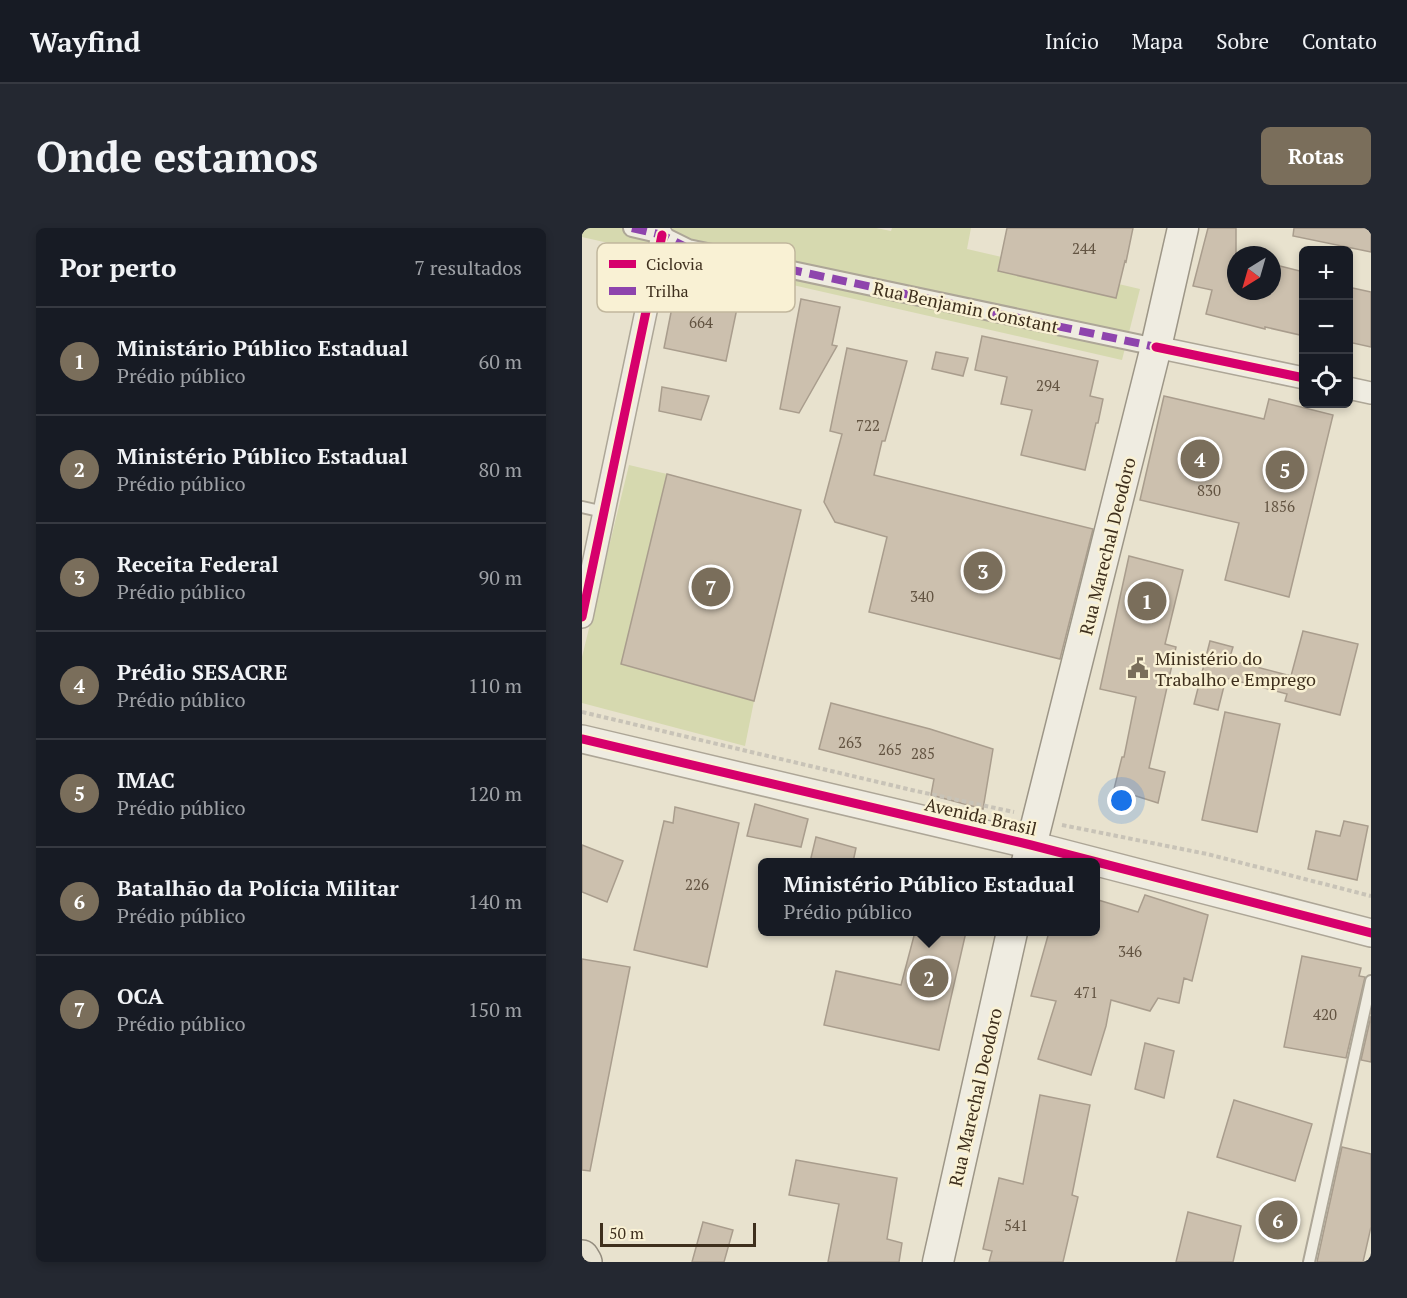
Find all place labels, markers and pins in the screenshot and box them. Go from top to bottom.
pin: 4 [1180,436,1220,482]
pin: 5 [1266,448,1304,492]
pin: 3 [964,548,1002,594]
pin: 7 [692,564,730,610]
pin: 1 [1128,578,1166,623]
place label: Ministério do Trabalho e Emprego [1155,646,1316,691]
public building icon: Ministério do Trabalho e Emprego [1126,656,1150,680]
pin: 2 [910,956,948,1000]
pin: 6 [1258,1198,1298,1242]

